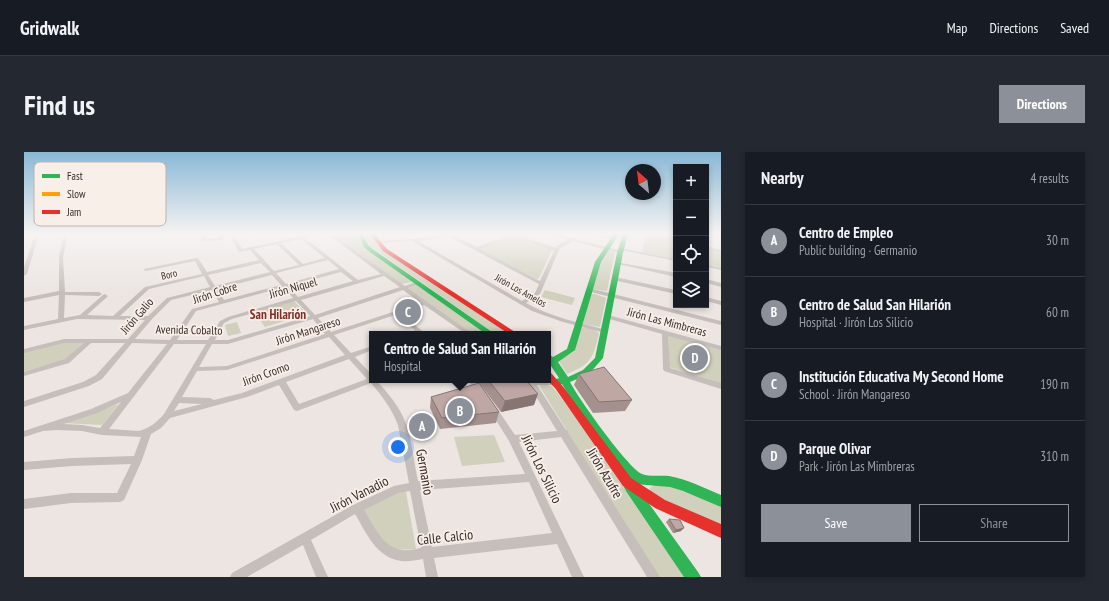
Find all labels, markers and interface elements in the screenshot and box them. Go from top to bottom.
text: Gridwalk [20,16,79,40]
text: Map [947,19,967,37]
text: Directions [989,19,1038,37]
text: Saved [1060,19,1089,37]
button: Directions [999,85,1085,123]
text: Find us [24,86,95,123]
legend [34,162,166,226]
north arrow [625,164,661,200]
map controls [673,164,709,308]
button: + [673,164,709,200]
text: Nearby [761,167,804,189]
text: Fast [67,169,83,183]
text: 4 results [1030,170,1069,187]
text: Slow [67,187,86,201]
button: − [673,200,709,236]
text: Jam [66,205,81,219]
text: Centro de Empleo [799,223,893,242]
text: A [771,232,777,249]
text: 30 m [1046,232,1069,249]
button: locate [673,236,709,272]
text: Public building · Germanio [799,242,917,259]
street label: Boro [160,266,178,283]
street label: Jirón Los Amelos [492,270,549,310]
button: layers [673,272,709,308]
street label: Jirón Niquel [266,274,319,302]
street label: Jirón Cobre [190,278,239,307]
street label: Jirón Galio [116,294,156,338]
text: Centro de Salud San Hilarión [799,295,951,314]
pin: C [395,297,421,327]
street label: Jirón Las Mimbreras [625,303,709,339]
text: B [771,304,777,321]
text: 60 m [1046,304,1069,321]
district label: San Hilarión [250,306,306,323]
street label: Jirón Mangareso [273,313,342,348]
text: Hospital · Jirón Los Silicio [799,314,913,331]
street label: Avenida Cobalto [155,321,223,338]
popup [369,331,551,383]
text: Centro de Salud San Hilarión [384,339,536,358]
pin: D [682,343,708,373]
street label: Jirón Cromo [239,358,291,389]
text: Hospital [384,358,421,375]
text: Institución Educativa My Second Home [799,367,1004,386]
text: C [771,376,777,393]
text: 190 m [1040,376,1069,393]
text: School · Jirón Mangareso [799,386,910,403]
pin: B [447,396,473,426]
pin: A [409,411,435,441]
street label: Jirón Los Silicio [517,431,566,506]
your location [388,437,408,457]
text: Parque Olivar [799,439,871,458]
street label: Jirón Azufre [582,444,627,502]
street label: Germanio [412,448,438,496]
text: D [771,448,777,465]
text: 310 m [1040,448,1069,465]
text: Park · Jirón Las Mimbreras [799,458,915,475]
street label: Jirón Vanadio [326,472,391,517]
button: Save [761,504,911,542]
button: Share [919,504,1069,542]
street label: Calle Calcio [416,525,474,549]

